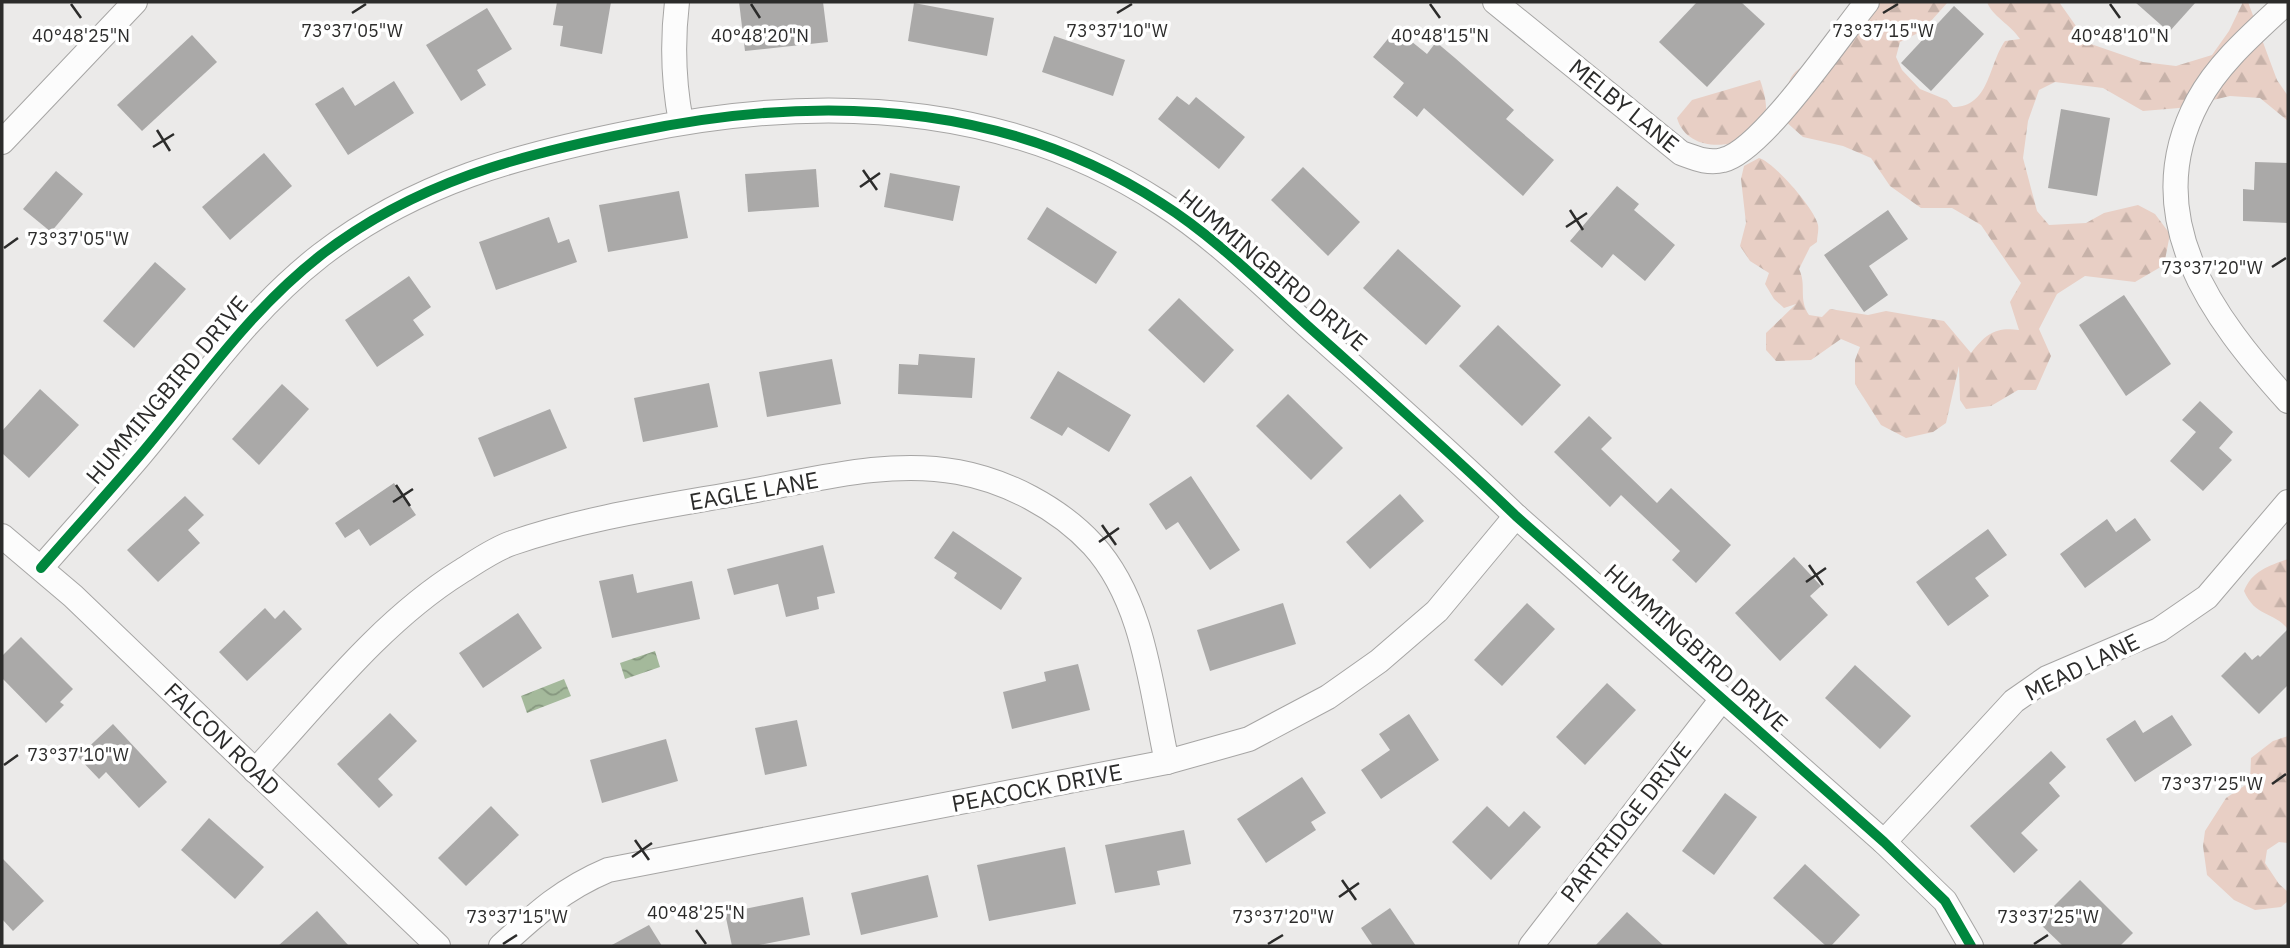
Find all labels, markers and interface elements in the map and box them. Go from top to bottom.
text: 73°37'05"W [301,19,403,42]
text: 73°37'10"W [1066,19,1168,42]
text: 73°37'15"W [1832,19,1934,42]
text: 40°48'25"N [32,24,130,47]
text: 40°48'20"N [711,24,809,47]
text: 40°48'15"N [1391,24,1489,47]
text: 40°48'10"N [2071,24,2169,47]
street label: MELBY LANE [1563,52,1686,159]
street label: HUMMINGBIRD DRIVE [1173,181,1374,357]
text: 73°37'05"W [27,227,129,250]
text: 73°37'20"W [2161,256,2263,279]
street label: HUMMINGBIRD DRIVE [78,289,254,490]
street label: EAGLE LANE [687,464,821,516]
street label: HUMMINGBIRD DRIVE [1598,557,1795,738]
street label: MEAD LANE [2019,625,2144,707]
street label: FALCON ROAD [158,675,287,801]
street label: PARTRIDGE DRIVE [1553,735,1697,908]
text: 73°37'10"W [27,743,129,766]
street label: PEACOCK DRIVE [949,756,1125,818]
text: 73°37'25"W [2161,772,2263,795]
text: 40°48'25"N [647,901,745,924]
text: 73°37'15"W [466,905,568,928]
text: 73°37'20"W [1232,905,1334,928]
text: 73°37'25"W [1997,905,2099,928]

